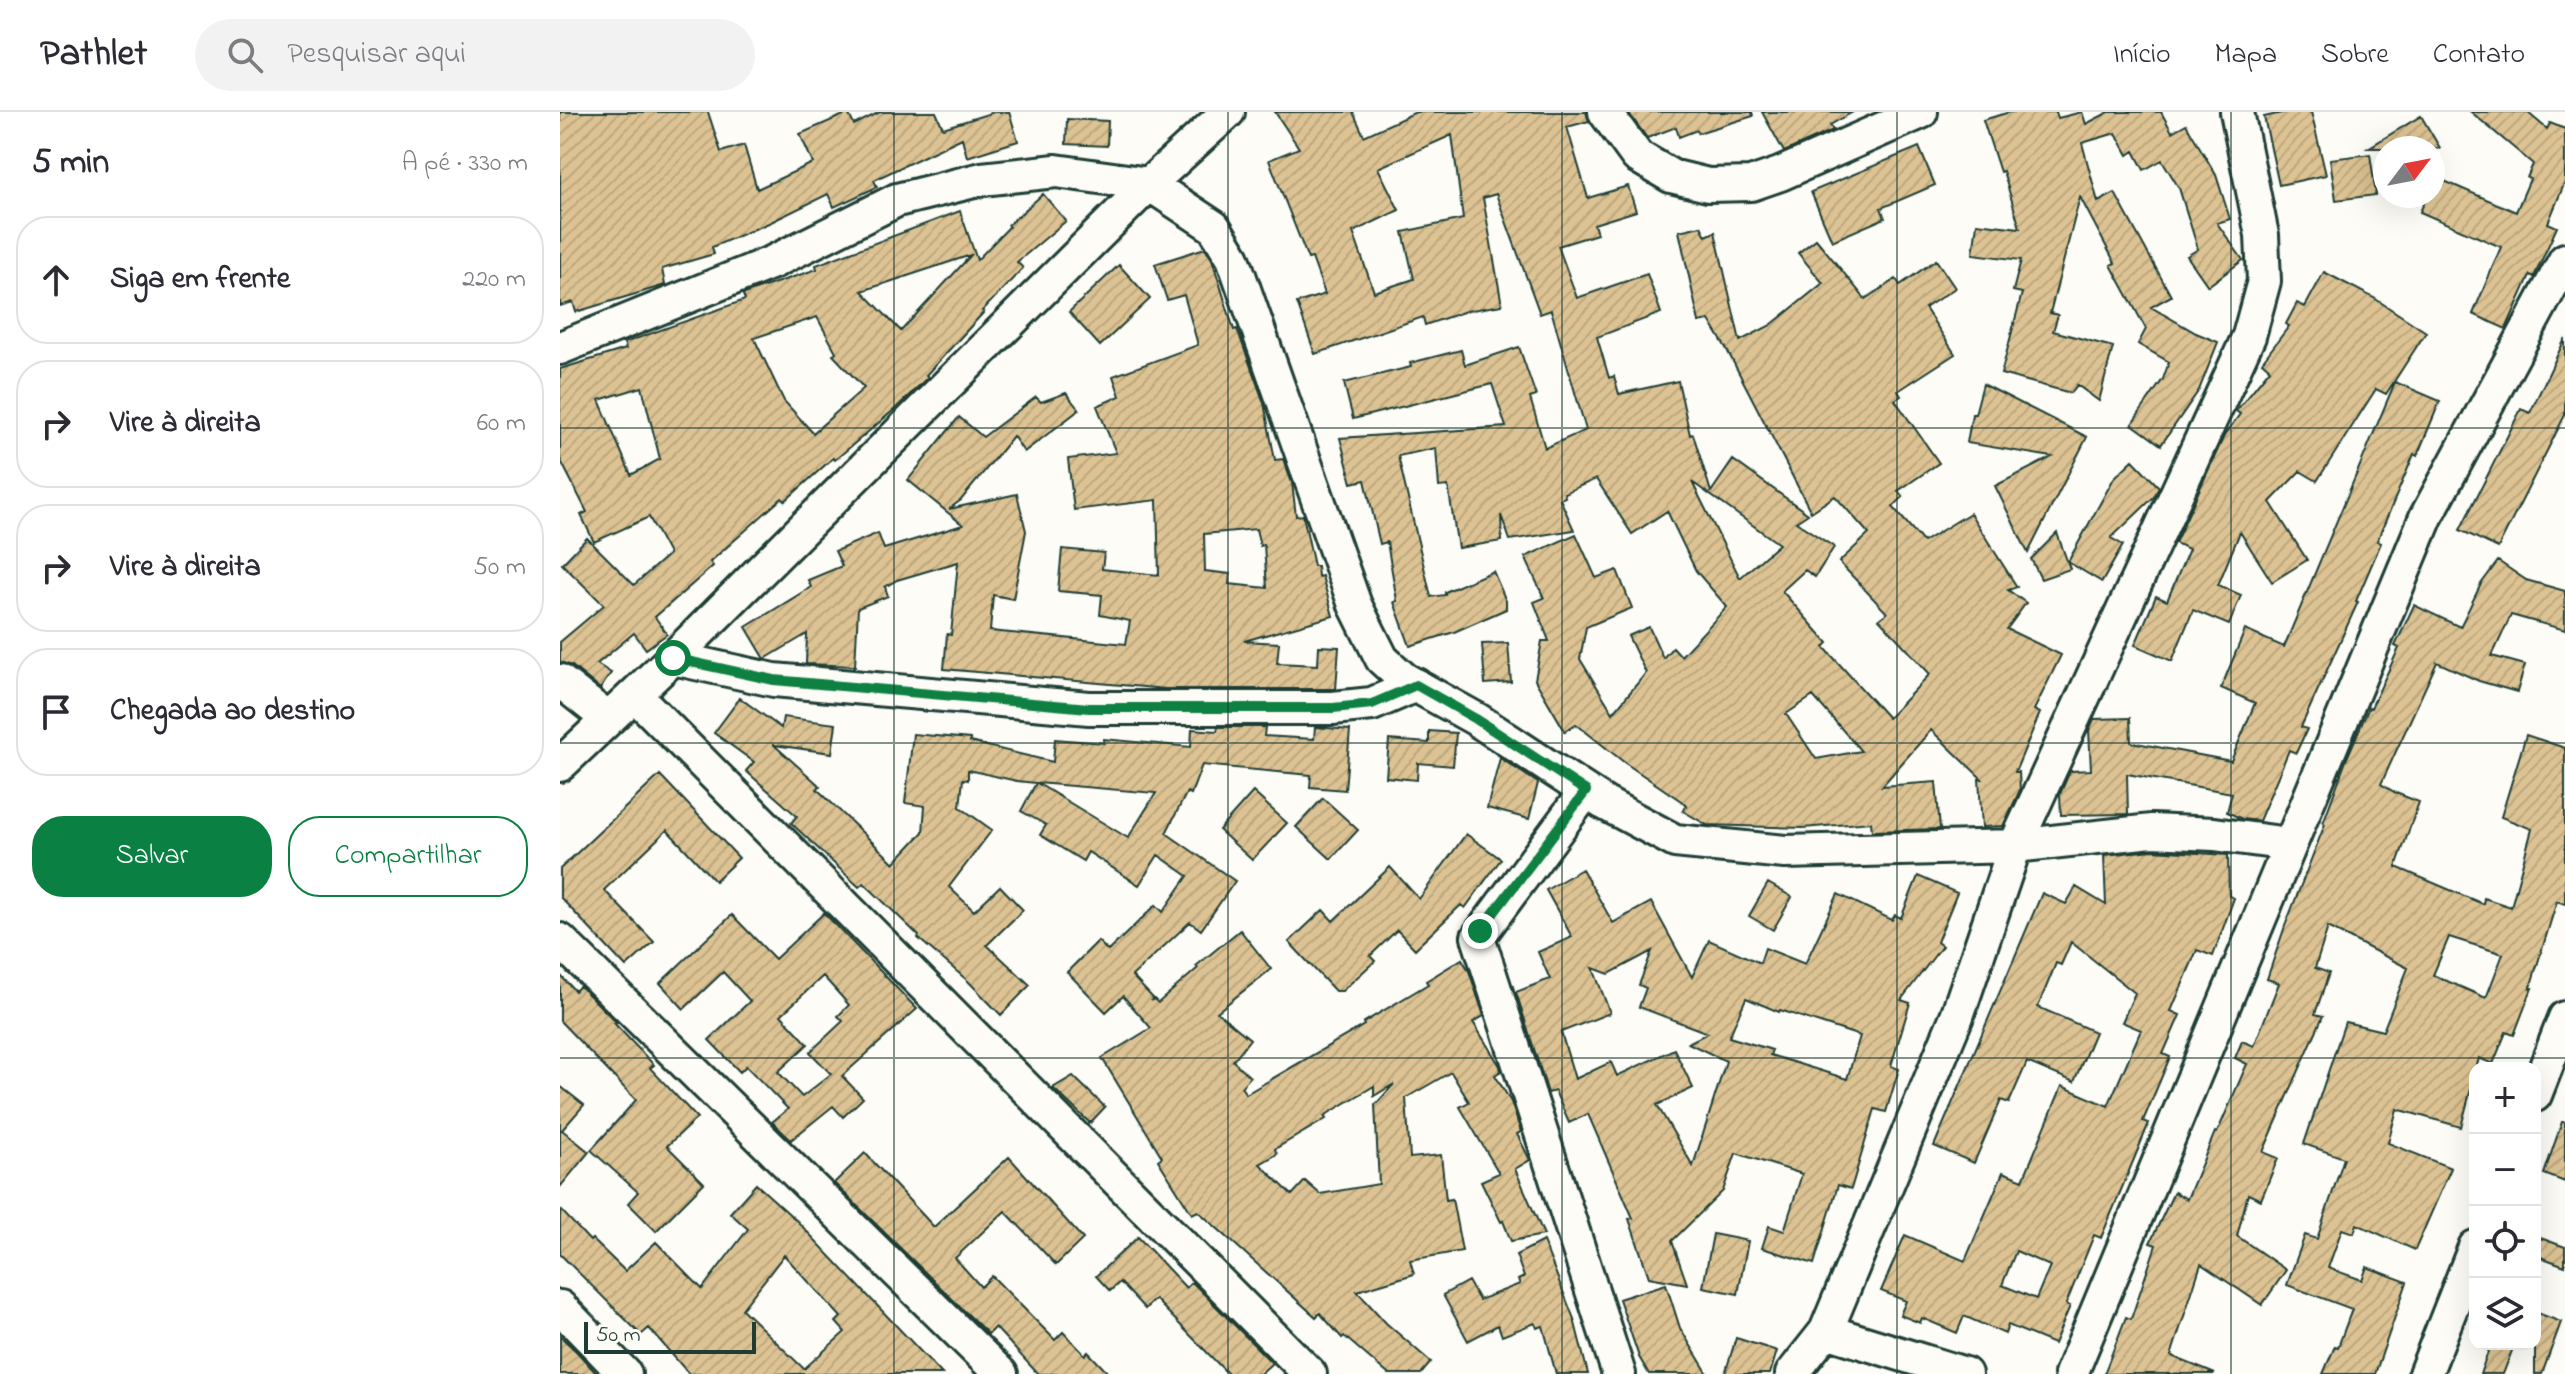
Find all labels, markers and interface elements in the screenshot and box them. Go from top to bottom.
search box [195,19,755,91]
text: Pathlet [40,27,147,83]
icon: search [223,33,267,77]
text: Pesquisar aqui [287,33,466,77]
text: Início [2113,35,2171,76]
text: Mapa [2215,35,2277,76]
text: Sobre [2321,35,2389,76]
text: Contato [2433,35,2525,76]
north arrow [2373,136,2445,208]
text: 5 min [32,139,109,189]
text: A pé · 330 m [402,145,528,183]
icon: ahead [34,258,78,302]
text: Siga em frente [110,258,290,302]
text: 220 m [462,261,526,299]
icon: right [34,402,78,446]
text: Vire à direita [110,402,261,446]
text: 60 m [477,405,526,443]
icon: right [34,546,78,590]
text: Vire à direita [110,546,261,590]
text: 50 m [473,549,526,587]
route start [655,640,691,676]
icon: arrive [34,690,78,734]
text: Chegada ao destino [110,690,355,734]
button: Salvar [32,816,272,897]
button: Compartilhar [288,816,528,897]
route end [1462,913,1498,949]
map controls [2469,1062,2541,1350]
button: + [2469,1062,2541,1134]
button: − [2469,1134,2541,1206]
button: locate [2469,1206,2541,1278]
button: layers [2469,1278,2541,1350]
scale bar [584,1318,756,1354]
text: 50 m [596,1320,641,1352]

